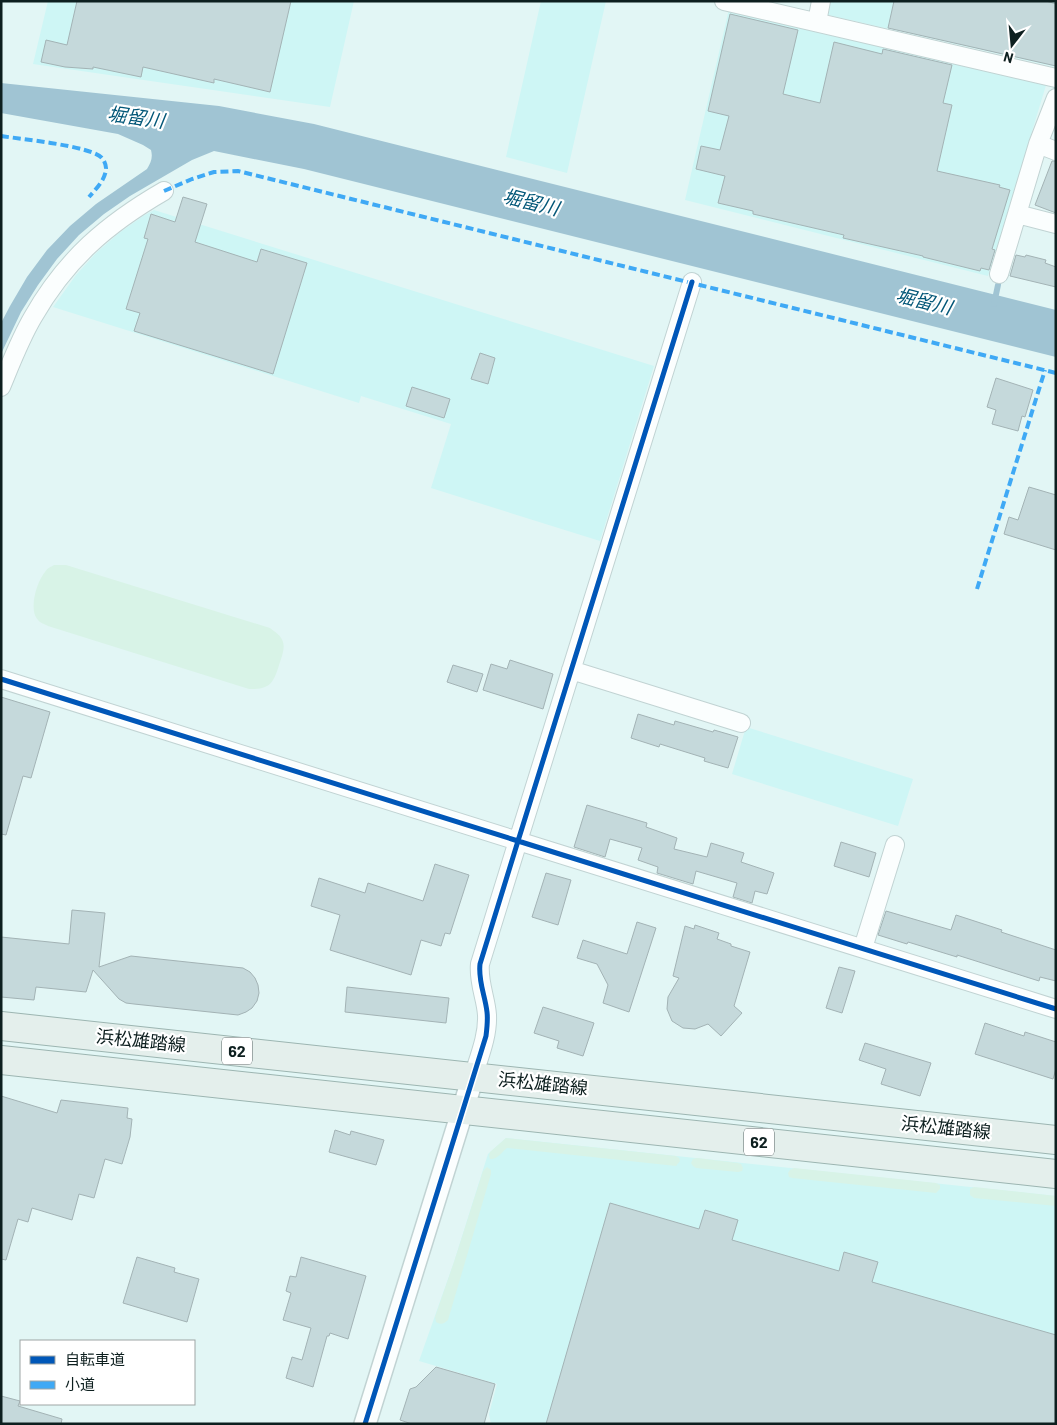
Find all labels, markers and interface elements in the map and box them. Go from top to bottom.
north arrow [987,20,1037,70]
text: N [1001,49,1015,67]
water label: 堀留川 [106,101,168,132]
water label: 堀留川 [501,183,563,220]
water label: 堀留川 [894,282,956,319]
street label: 浜松雄踏線 [95,1024,187,1056]
road number: 62 [222,1038,252,1064]
street label: 浜松雄踏線 [497,1067,589,1099]
street label: 浜松雄踏線 [900,1111,992,1143]
road number: 62 [744,1128,774,1156]
legend [20,1340,195,1405]
text: 自転車道 [65,1350,125,1368]
text: 小道 [65,1375,95,1393]

